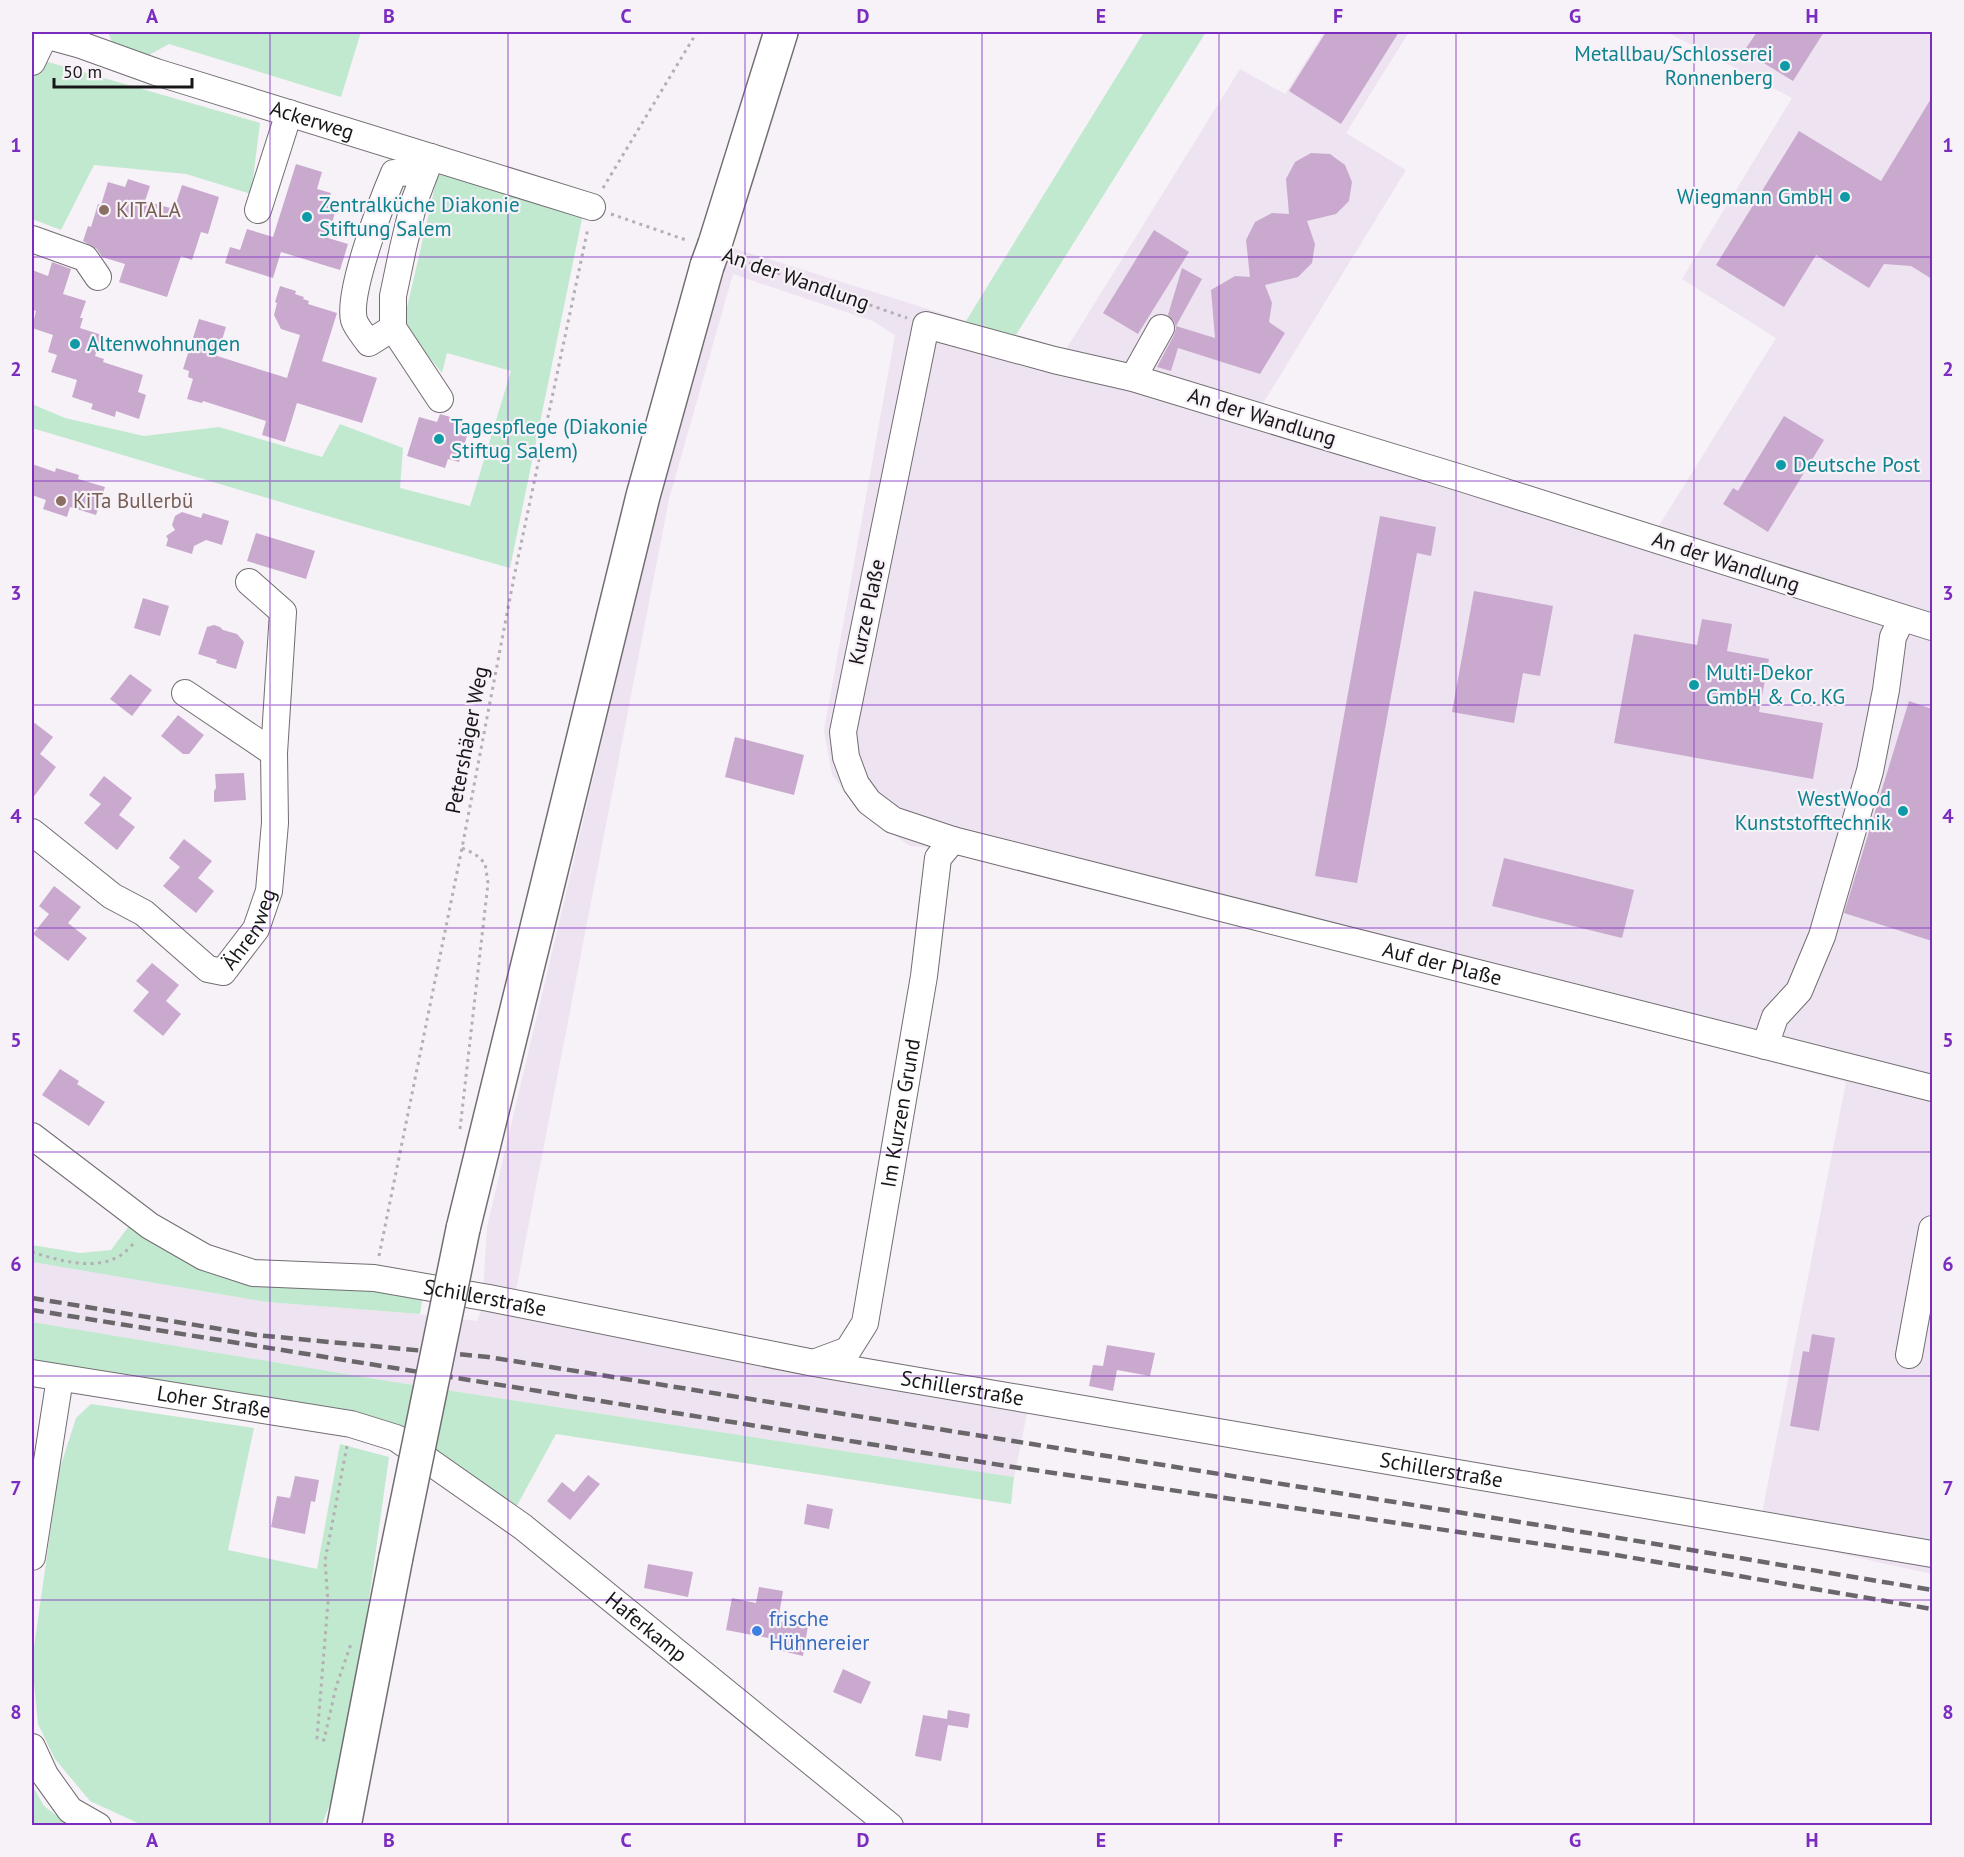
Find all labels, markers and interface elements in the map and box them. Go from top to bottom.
text: A [146,3,159,29]
text: B [383,3,395,29]
text: C [620,3,632,29]
text: D [857,3,870,29]
text: E [1096,3,1106,29]
text: F [1333,3,1343,29]
text: G [1569,3,1581,29]
text: H [1805,3,1819,29]
place label: Metallbau/Schlosserei Ronnenberg [1574,40,1773,91]
scale bar [54,51,192,89]
marker: Metallbau/Schlosserei Ronnenberg [1778,59,1792,73]
text: 50 m [63,60,102,83]
street label: Ackerweg [267,94,357,146]
text: 1 [10,132,22,158]
text: 1 [1942,132,1954,158]
place label: Wiegmann GmbH [1677,183,1833,210]
marker: Wiegmann GmbH [1838,190,1852,204]
place label: Zentralküche Diakonie Stiftung Salem [319,191,520,242]
place label: KITALA [116,196,181,223]
marker: KITALA [97,203,111,217]
marker: Zentralküche Diakonie Stiftung Salem [300,210,314,224]
street label: An der Wandlung [719,241,873,316]
place label: Altenwohnungen [87,330,240,357]
marker: Altenwohnungen [68,337,82,351]
text: 2 [10,356,22,382]
text: 2 [1942,356,1954,382]
street label: An der Wandlung [1185,381,1340,452]
place label: Tagespflege (Diakonie Stiftug Salem) [451,413,648,464]
marker: Tagespflege (Diakonie Stiftug Salem) [432,432,446,446]
place label: Deutsche Post [1793,451,1920,478]
marker: Deutsche Post [1774,458,1788,472]
place label: KiTa Bullerbü [73,487,193,514]
marker: KiTa Bullerbü [54,494,68,508]
street label: An der Wandlung [1649,525,1803,598]
street label: Kurze Plaße [842,557,891,667]
text: 3 [10,580,22,606]
text: 3 [1942,580,1954,606]
place label: Multi-Dekor GmbH & Co. KG [1706,659,1845,710]
street label: Petershäger Weg [439,664,494,816]
marker: Multi-Dekor GmbH & Co. KG [1687,678,1701,692]
place label: WestWood Kunststofftechnik [1735,785,1891,836]
text: 4 [10,803,22,829]
text: 4 [1942,803,1954,829]
marker: WestWood Kunststofftechnik [1896,804,1910,818]
street label: Ährenweg [216,885,282,975]
street label: Auf der Plaße [1380,935,1505,991]
text: 5 [10,1027,22,1053]
text: 5 [1942,1027,1954,1053]
street label: Im Kurzen Grund [874,1037,926,1189]
text: 6 [10,1251,22,1277]
text: 6 [1942,1251,1954,1277]
street label: Schillerstraße [421,1273,549,1322]
street label: Schillerstraße [899,1364,1026,1412]
street label: Loher Straße [155,1379,273,1424]
street label: Schillerstraße [1378,1446,1505,1493]
text: 7 [10,1475,22,1501]
text: 7 [1942,1475,1954,1501]
street label: Haferkamp [600,1586,693,1668]
place label: frische Hühnereier [769,1605,869,1656]
marker: frische Hühnereier [750,1624,764,1638]
text: 8 [10,1699,22,1725]
text: 8 [1942,1699,1954,1725]
text: A [146,1827,159,1853]
text: B [383,1827,395,1853]
text: C [620,1827,632,1853]
text: D [857,1827,870,1853]
text: E [1096,1827,1106,1853]
text: F [1333,1827,1343,1853]
text: G [1569,1827,1581,1853]
text: H [1805,1827,1819,1853]

